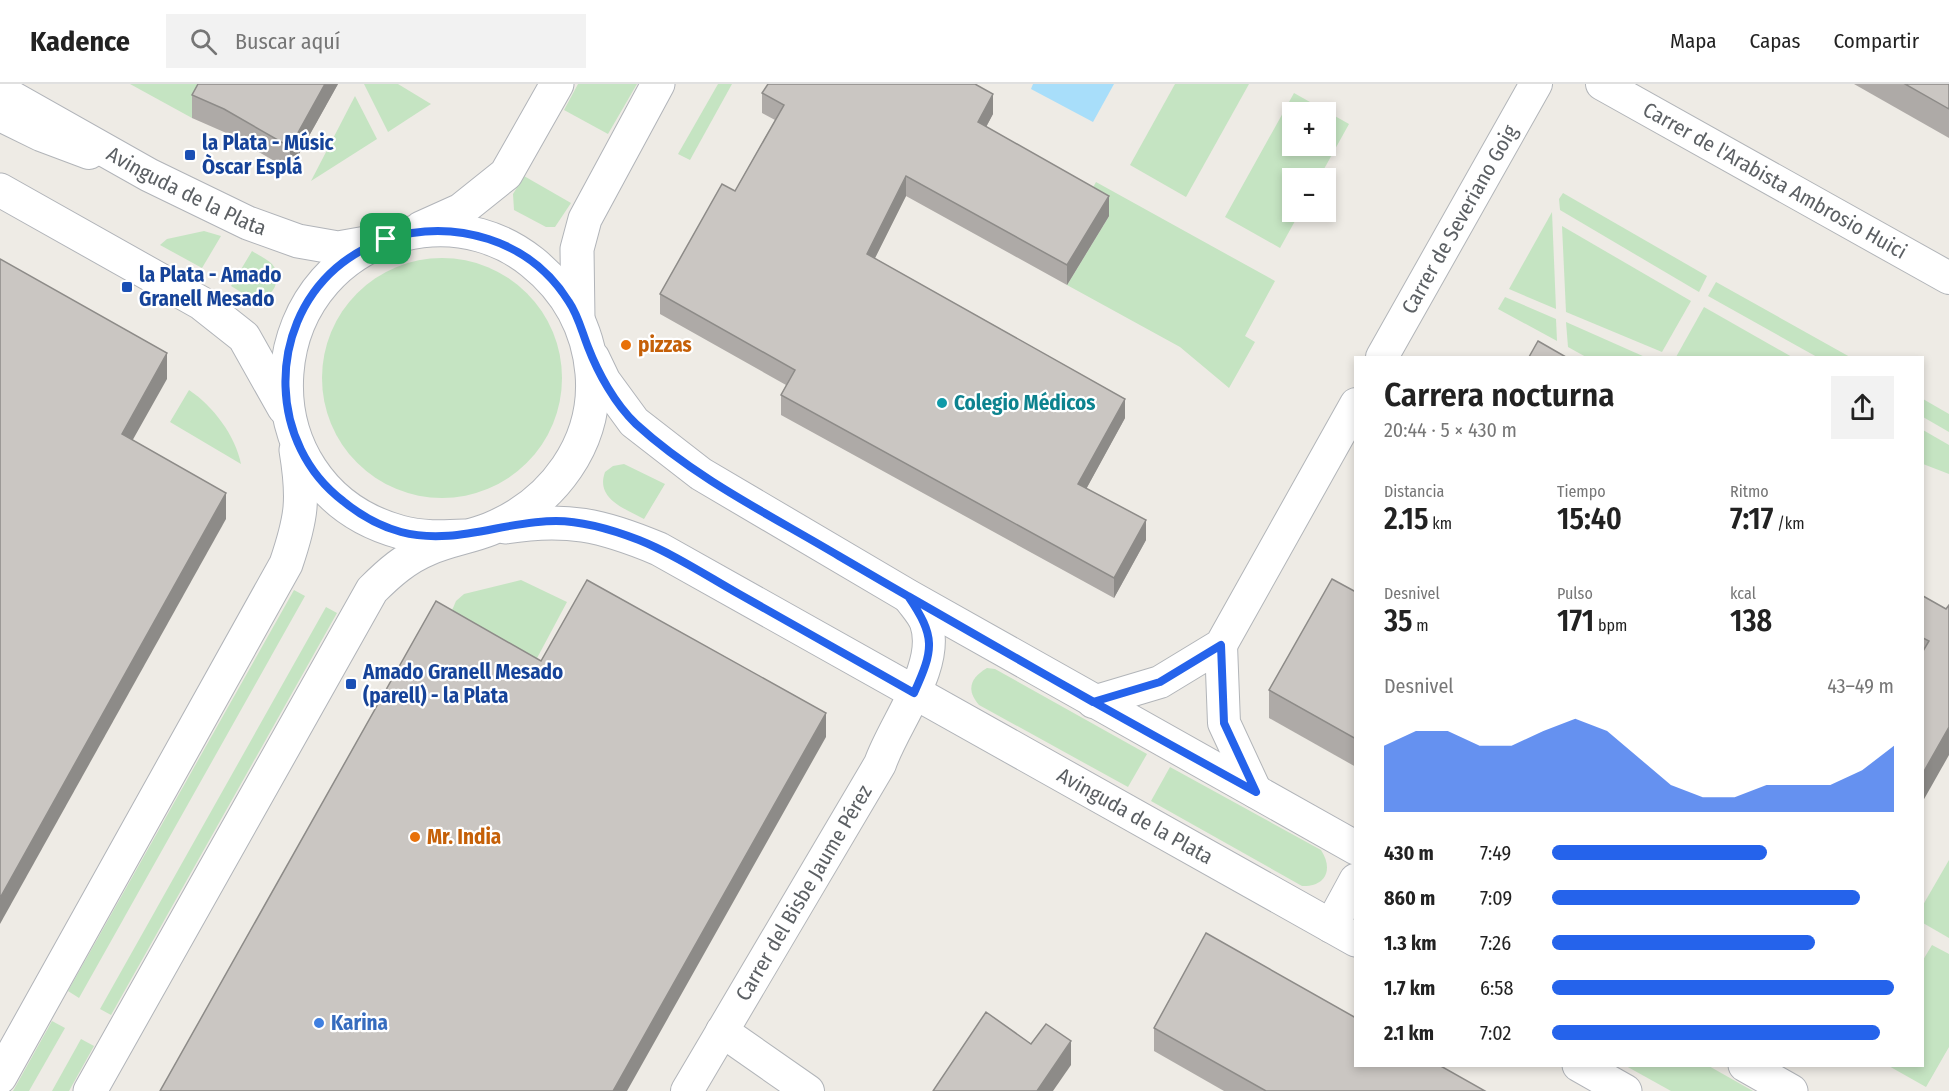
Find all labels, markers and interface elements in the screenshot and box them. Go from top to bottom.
search box [166,14,586,68]
text: Kadence [30,25,130,58]
icon: search [187,25,220,58]
text: Buscar aquí [235,28,340,55]
text: Mapa [1670,28,1717,54]
text: Capas [1750,28,1800,54]
text: Compartir [1833,28,1919,54]
street label: Carrer de l'Arabista Ambrosio Huici [1638,97,1911,265]
map controls [1282,102,1336,222]
button: + [1282,102,1336,156]
street label: Carrer de Severiano Goig [1396,120,1523,318]
place label: la Plata - Músic Òscar Esplá [202,130,335,180]
street label: Avinguda de la Plata [102,141,270,241]
marker: la Plata - Músic Òscar Esplá [183,148,197,162]
button: − [1282,168,1336,222]
pin [360,213,411,264]
icon: arrive [369,222,402,255]
place label: la Plata - Amado Granell Mesado [139,262,281,312]
marker: la Plata - Amado Granell Mesado [120,280,134,294]
place label: pizzas [638,332,692,358]
marker: pizzas [619,338,633,352]
text: Carrera nocturna [1384,375,1615,415]
button: share [1831,376,1894,439]
place label: Colegio Médicos [954,390,1095,416]
marker: Colegio Médicos [935,396,949,410]
text: 20:44 · 5 × 430 m [1384,418,1517,442]
text: Distancia [1384,482,1444,501]
text: Tiempo [1557,482,1606,501]
text: Ritmo [1730,482,1769,501]
text: 2.15 [1384,501,1429,537]
text: 15:40 [1557,501,1622,537]
text: 7:17 [1730,501,1773,537]
text: km [1429,514,1452,533]
text: /km [1773,514,1804,533]
text: Desnivel [1384,584,1440,603]
text: Pulso [1557,584,1593,603]
text: kcal [1730,584,1756,603]
text: 35 [1384,603,1413,639]
text: 171 [1557,603,1594,639]
text: 138 [1730,603,1772,639]
text: m [1413,616,1429,635]
text: bpm [1594,616,1627,635]
place label: Amado Granell Mesado (parell) - la Plata [362,659,563,709]
text: Desnivel [1384,674,1454,698]
text: 43–49 m [1827,674,1894,698]
marker: Amado Granell Mesado (parell) - la Plata [344,677,358,691]
street label: Avinguda de la Plata [1052,762,1218,870]
street label: Carrer del Bisbe Jaume Pérez [730,780,878,1006]
place label: Mr. India [427,824,501,850]
marker: Mr. India [408,830,422,844]
text: 430 m [1384,841,1434,865]
text: 7:49 [1480,841,1511,865]
text: 860 m [1384,886,1435,910]
text: 7:09 [1480,886,1512,910]
text: 1.3 km [1384,931,1436,955]
text: 7:26 [1480,931,1511,955]
text: 1.7 km [1384,976,1435,1000]
text: 6:58 [1480,976,1513,1000]
place label: Karina [331,1010,388,1036]
marker: Karina [312,1016,326,1030]
text: 2.1 km [1384,1021,1434,1045]
text: 7:02 [1480,1021,1511,1045]

